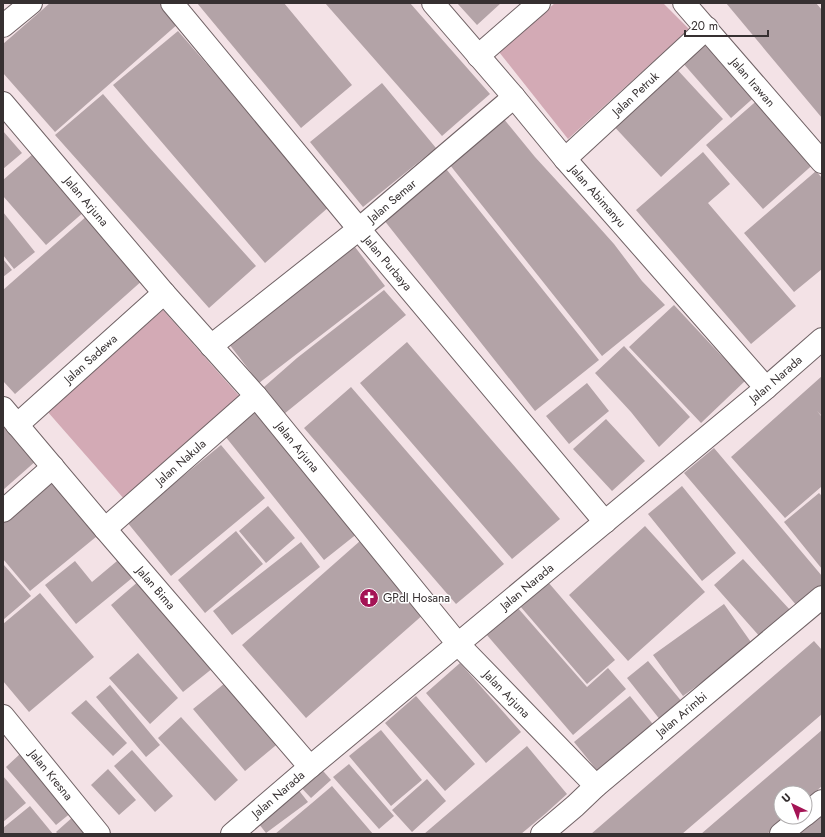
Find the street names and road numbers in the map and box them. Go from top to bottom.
street label: Jalan Irawan [725,52,779,111]
street label: Jalan Petruk [607,67,664,122]
street label: Jalan Abimanyu [564,160,630,232]
street label: Jalan Arjuna [59,171,113,231]
street label: Jalan Semar [362,174,421,228]
street label: Jalan Purbaya [358,230,416,295]
street label: Jalan Sadewa [58,330,122,389]
street label: Jalan Narada [744,351,806,408]
street label: Jalan Arjuna [270,416,324,476]
street label: Jalan Nakula [150,435,210,491]
street label: Jalan Narada [495,559,558,616]
street label: Jalan Bima [131,561,180,614]
street label: Jalan Arjuna [478,665,535,722]
street label: Jalan Arimbi [651,688,711,742]
street label: Jalan Kresna [23,744,77,804]
street label: Jalan Narada [246,766,309,823]

